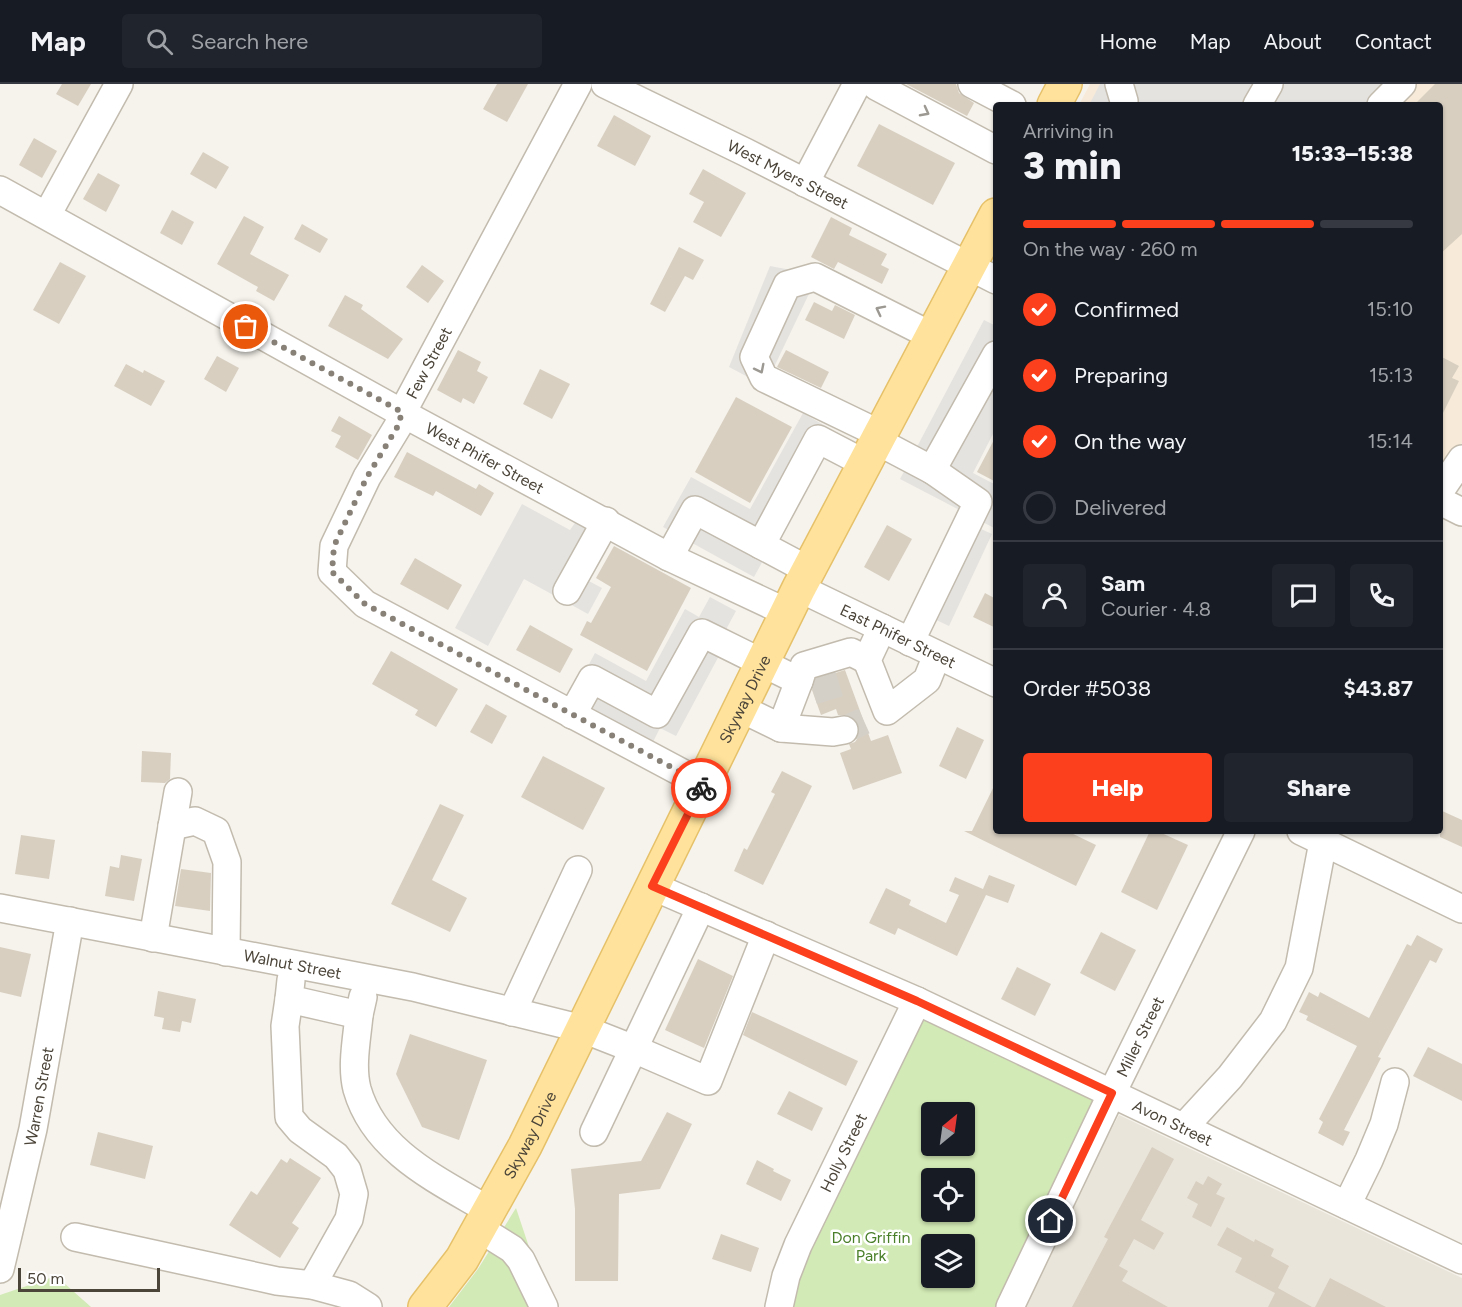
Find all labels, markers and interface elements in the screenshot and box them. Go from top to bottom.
search box [122,14,542,68]
text: Map [30,24,86,58]
icon: search [143,25,176,58]
text: Search here [191,28,308,55]
text: Home [1100,29,1157,54]
text: Map [1190,29,1231,54]
text: About [1264,29,1322,54]
text: Contact [1355,29,1432,54]
one-way arrow [919,105,930,117]
text: Arriving in [1023,119,1113,143]
street label: West Myers Street [724,135,852,213]
text: 15:33–15:38 [1292,140,1413,167]
text: 3 min [1023,142,1121,189]
text: On the way · 260 m [1023,237,1197,261]
icon: check [1023,293,1056,326]
text: Confirmed [1074,296,1179,323]
text: 15:10 [1367,297,1413,321]
pin [220,301,271,352]
one-way arrow [875,305,886,317]
icon: bag [229,310,262,343]
street label: Few Street [402,324,456,402]
icon: check [1023,359,1056,392]
text: Preparing [1074,362,1168,389]
one-way arrow [753,363,764,373]
text: 15:13 [1369,363,1413,387]
street label: West Phifer Street [423,418,547,497]
icon: check [1023,425,1056,458]
text: On the way [1074,428,1186,455]
text: 15:14 [1368,429,1413,453]
text: Delivered [1074,494,1167,521]
button: person [1023,564,1086,627]
button: chat [1272,564,1335,627]
button: phone [1350,564,1413,627]
text: Sam [1101,570,1145,597]
text: Courier · 4.8 [1101,597,1211,621]
street label: East Phifer Street [837,600,959,672]
street label: Skyway Drive [715,652,774,746]
text: Order #5038 [1023,675,1151,702]
text: $43.87 [1344,675,1413,702]
button: Help [1023,753,1212,822]
button: Share [1224,753,1413,822]
courier [671,758,731,818]
icon: bike [685,772,718,805]
street label: Walnut Street [242,945,343,983]
street label: Miller Street [1112,993,1168,1080]
street label: Warren Street [20,1045,57,1148]
street label: Skyway Drive [499,1088,560,1182]
street label: Avon Street [1130,1096,1216,1150]
north arrow [921,1102,975,1156]
map controls [921,1102,975,1288]
street label: Holly Street [816,1110,870,1195]
button: locate [921,1168,975,1222]
pin [1025,1195,1076,1246]
icon: home [1034,1204,1067,1237]
park label: Don Griffin Park [832,1228,911,1265]
button: layers [921,1234,975,1288]
scale bar [18,1265,160,1292]
text: 50 m [27,1269,64,1288]

